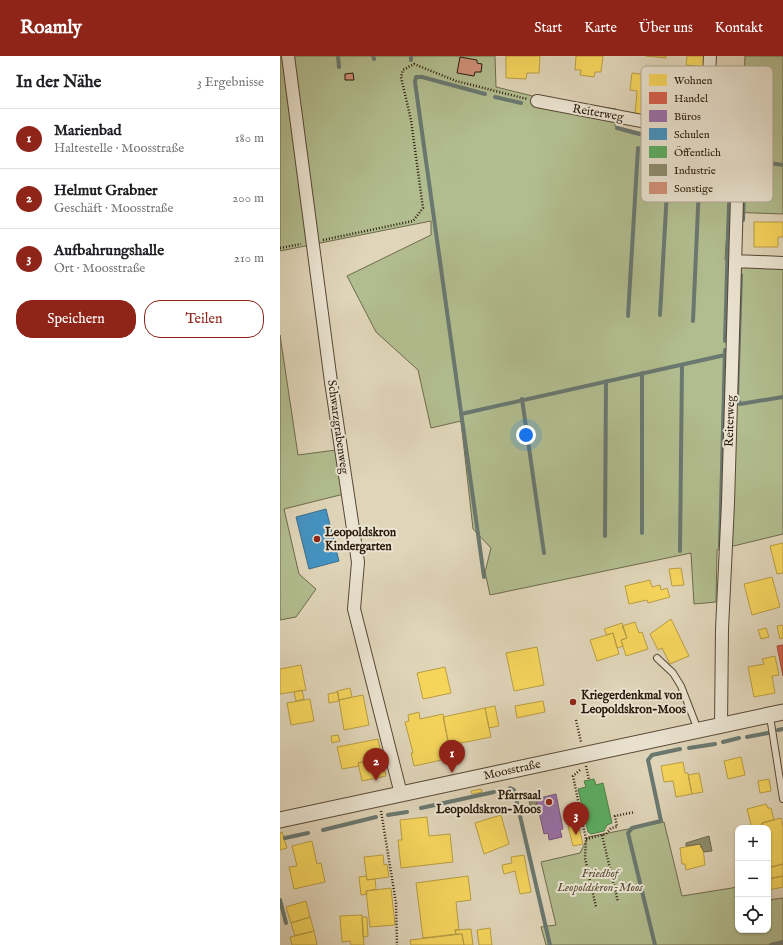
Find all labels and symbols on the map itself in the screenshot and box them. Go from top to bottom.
legend [641,66,773,202]
text: Wohnen [674,74,713,88]
text: Handel [674,92,708,106]
street label: Reiterweg [571,101,625,125]
text: Büros [674,110,701,124]
text: Schulen [674,128,710,142]
text: Öffentlich [674,146,721,160]
text: Industrie [674,164,716,178]
text: Sonstige [674,182,713,196]
street label: Schwarzgrabenweg [324,379,352,475]
street label: Reiterweg [722,394,738,447]
your location [516,425,536,445]
place label: Leopoldskron Kindergarten [324,525,397,555]
marker: Leopoldskron Kindergarten [312,534,322,544]
place label: Kriegerdenkmal von Leopoldskron-Moos [580,688,687,718]
marker: Kriegerdenkmal von Leopoldskron-Moos [568,697,578,707]
pin: 1 [439,740,465,773]
pin: 2 [363,748,389,781]
street label: Moosstraße [482,757,542,783]
place label: Pfarrsaal Leopoldskron-Moos [435,788,542,818]
marker: Pfarrsaal Leopoldskron-Moos [544,797,554,807]
pin: 3 [563,802,589,835]
park label: Friedhof Leopoldskron-Moos [556,866,643,895]

